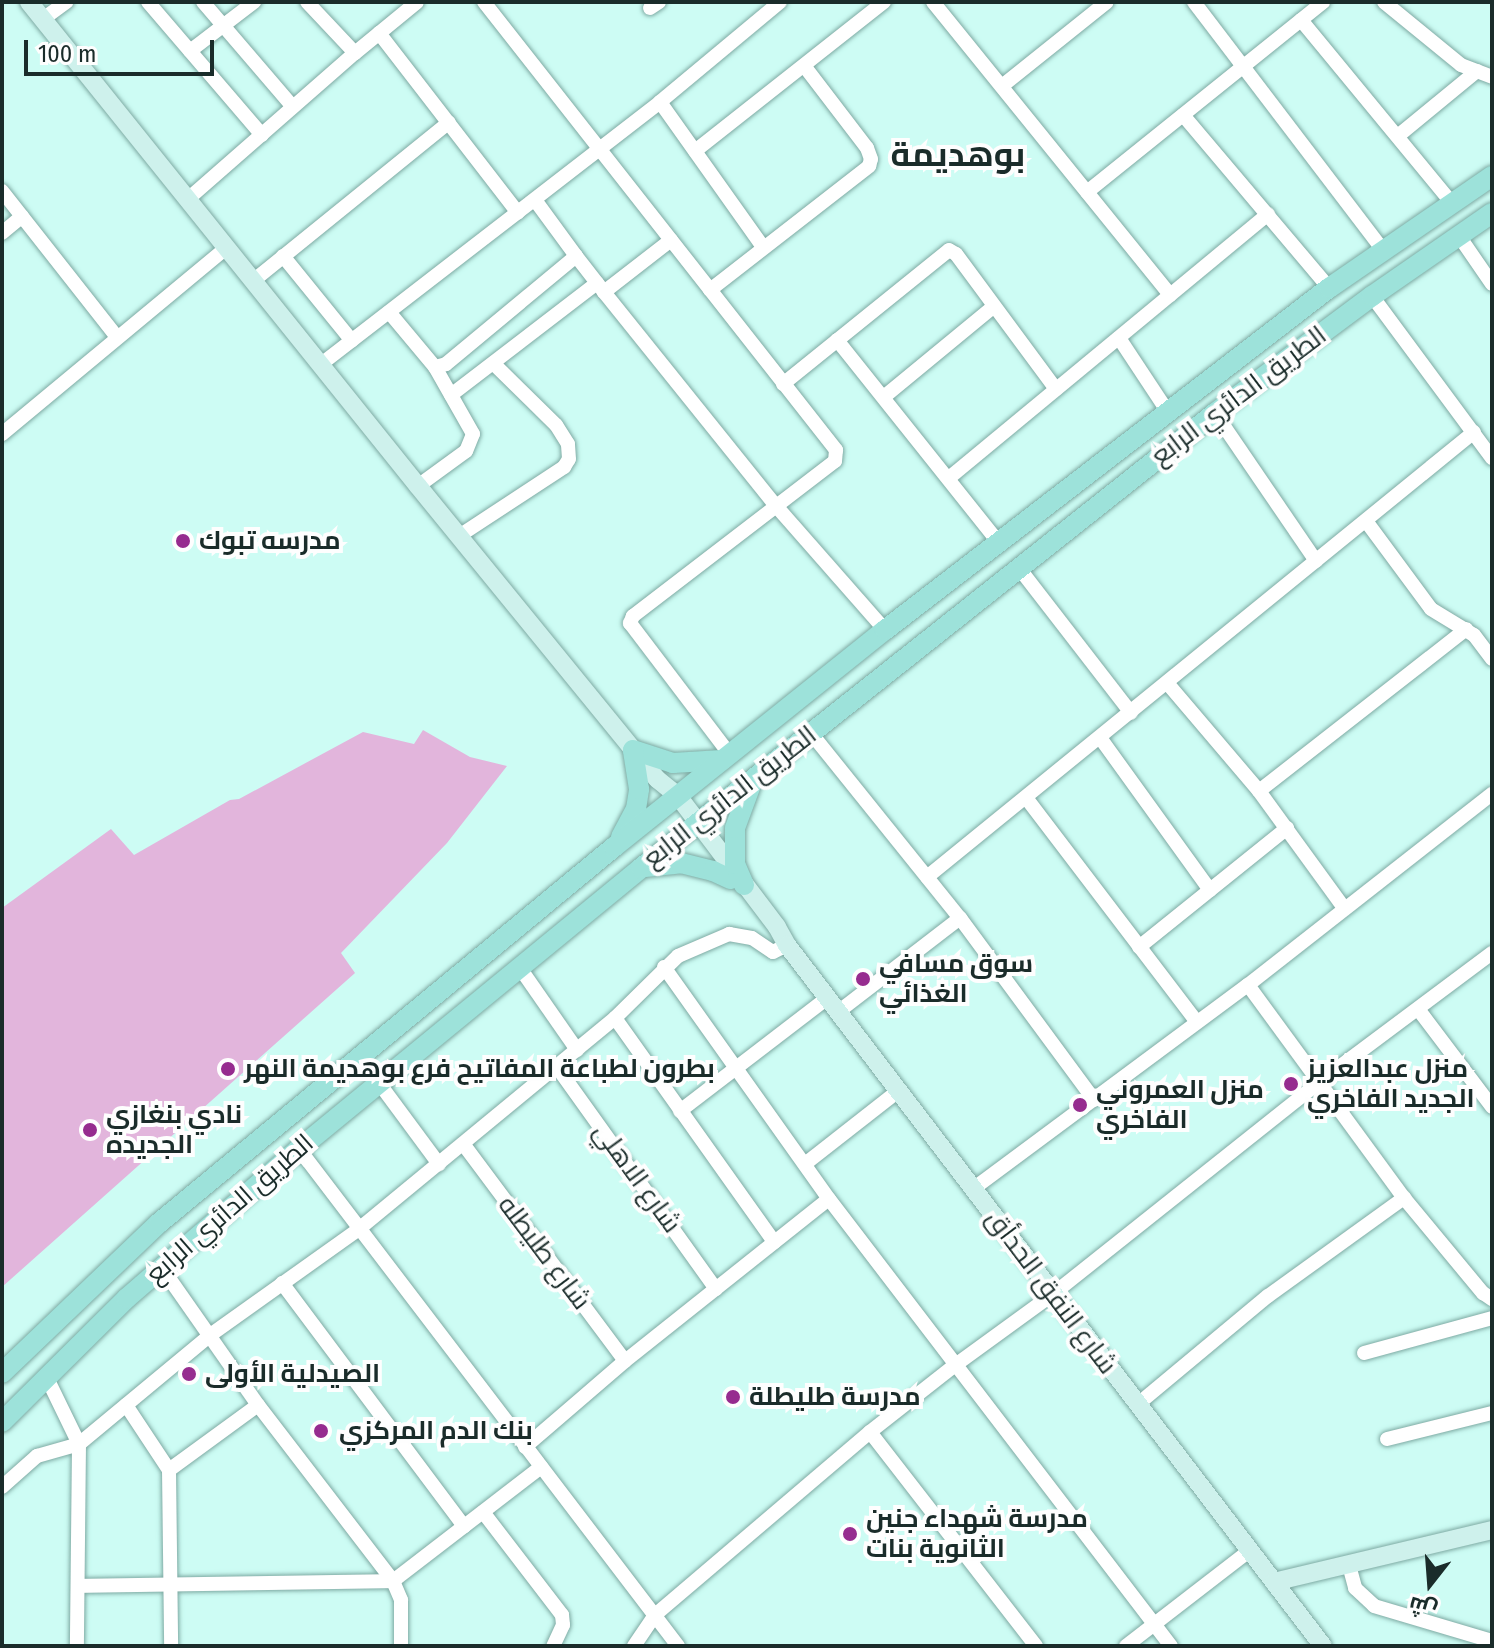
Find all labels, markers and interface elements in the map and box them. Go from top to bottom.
scale bar [28,24,218,74]
text: 100 m [38,40,96,68]
district label: بوهديمة [891,135,1025,175]
street label: الطريق الدائري الرابع [1145,320,1333,472]
place label: مدرسه تبوك [199,525,341,557]
marker: مدرسه تبوك [174,532,192,550]
street label: الطريق الدائري الرابع [637,720,823,874]
place label: سوق مسافي الغذائي [879,948,1033,1010]
marker: سوق مسافي الغذائي [854,970,872,988]
place label: بطرون لطباعة المفاتيح فرع بوهديمة النهر [244,1053,715,1085]
place label: منزل عبدالعزيز الجديد الفاخري [1307,1053,1475,1114]
marker: بطرون لطباعة المفاتيح فرع بوهديمة النهر [219,1060,237,1078]
place label: منزل العمروني الفاخري [1096,1074,1264,1136]
marker: منزل عبدالعزيز الجديد الفاخري [1282,1075,1300,1093]
marker: منزل العمروني الفاخري [1071,1096,1089,1114]
place label: نادي بنغازي الجديده [106,1099,242,1160]
street label: شارع الاهلي [587,1117,687,1239]
marker: نادي بنغازي الجديده [81,1121,99,1139]
street label: الطريق الدائري الرابع [140,1128,320,1290]
street label: شارع طليطله [491,1190,597,1316]
street label: شارع النفق الحدأق [979,1204,1123,1380]
place label: الصيدلية الأولى [205,1358,380,1390]
marker: الصيدلية الأولى [180,1365,198,1383]
place label: مدرسة طليطلة [749,1381,921,1413]
marker: مدرسة طليطلة [724,1388,742,1406]
place label: بنك الدم المركزي [339,1415,533,1447]
marker: بنك الدم المركزي [310,1420,332,1442]
place label: مدرسة شهداء جنين الثانوية بنات [866,1503,1088,1564]
marker: مدرسة شهداء جنين الثانوية بنات [841,1525,859,1543]
north arrow [1390,1544,1470,1624]
text: ش [1405,1590,1440,1624]

